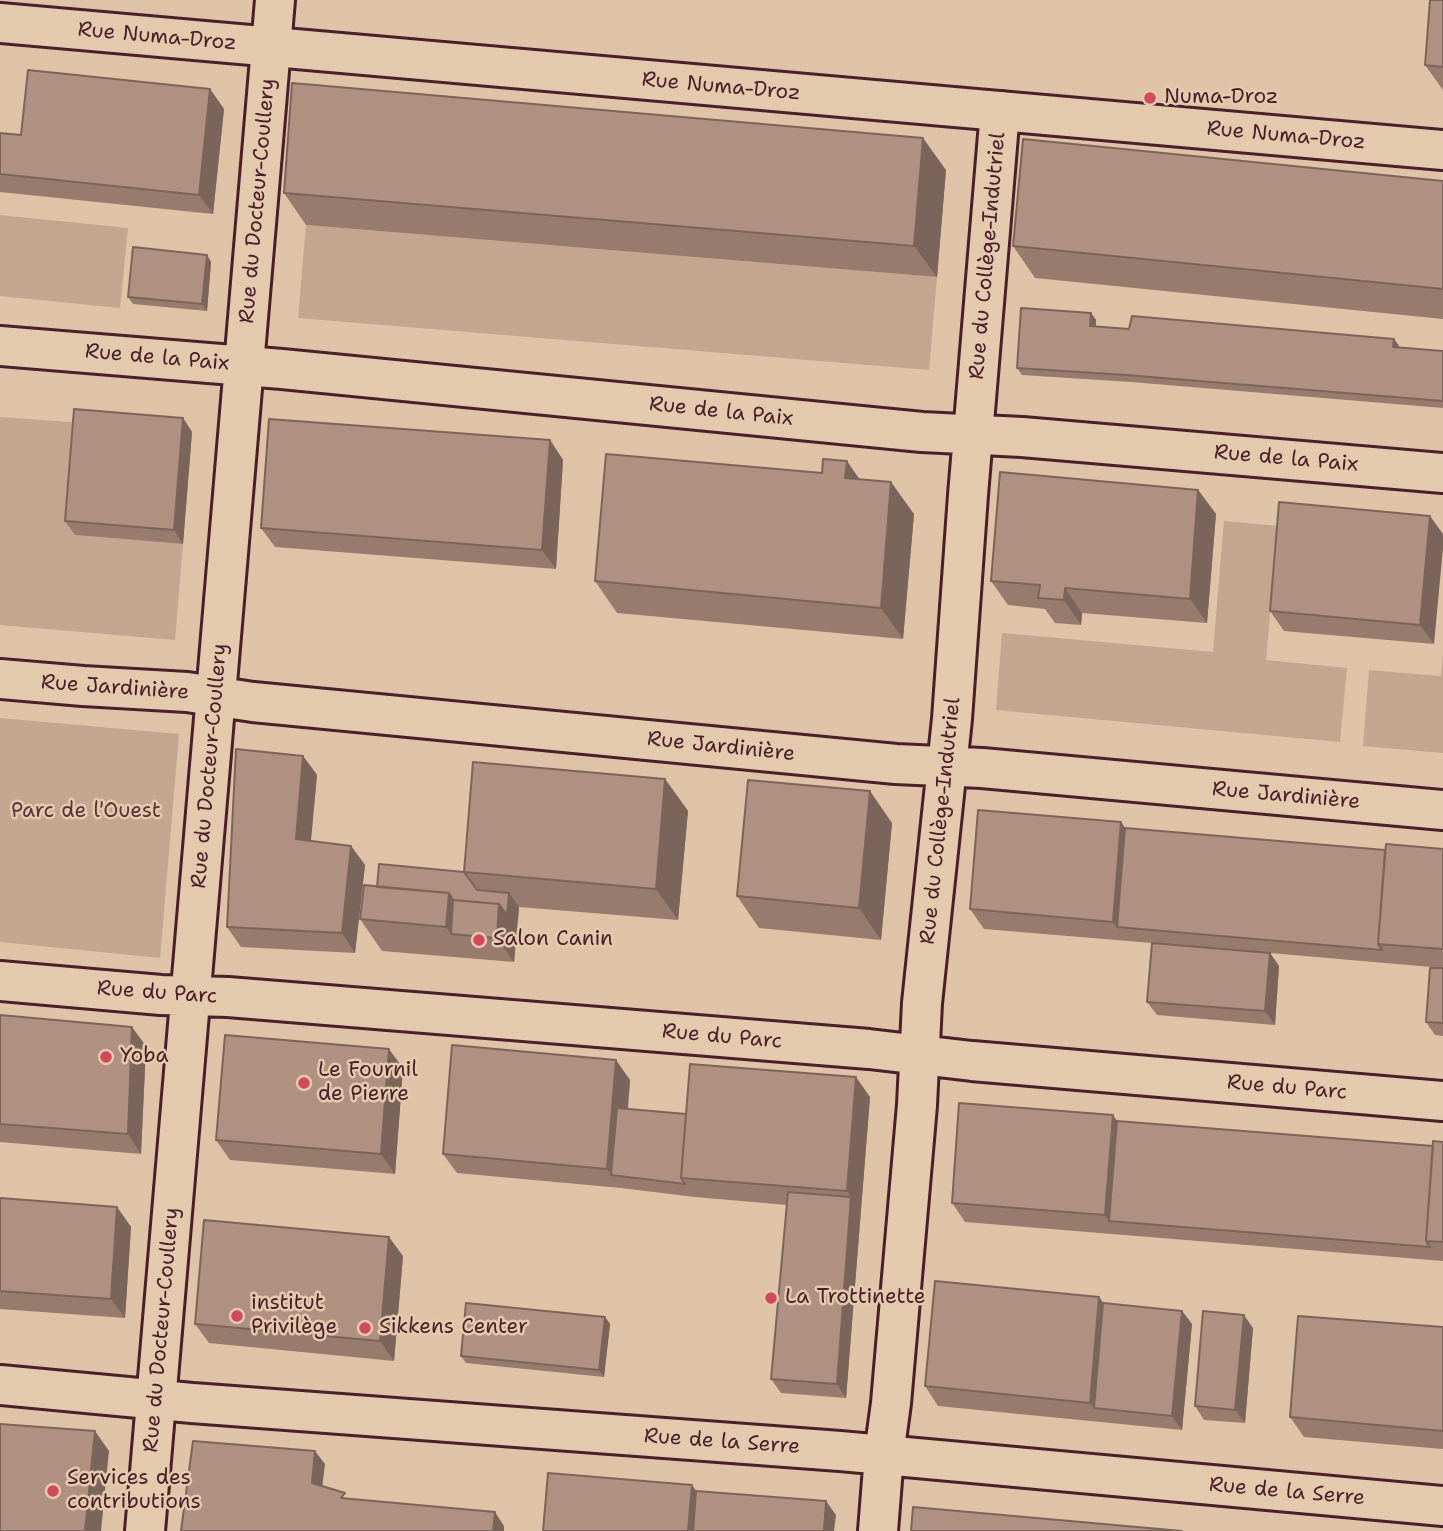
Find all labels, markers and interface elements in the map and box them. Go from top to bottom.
street label: Rue Numa-Droz [77,18,237,56]
street label: Rue Numa-Droz [641,68,801,106]
street label: Rue du Docteur-Coullery [235,77,281,325]
place label: Numa-Droz [1164,85,1278,111]
marker: Numa-Droz [1142,90,1158,106]
street label: Rue Numa-Droz [1206,117,1366,155]
street label: Rue du Collège-Indutriel [965,131,1011,381]
street label: Rue de la Paix [84,339,230,377]
street label: Rue de la Paix [648,392,794,432]
street label: Rue de la Paix [1213,440,1359,478]
street label: Rue du Docteur-Coullery [187,642,233,890]
street label: Rue Jardinière [40,670,190,706]
street label: Rue du Collège-Indutriel [916,696,966,946]
street label: Rue Jardinière [646,727,796,767]
street label: Rue Jardinière [1211,777,1361,815]
park label: Parc de l'Ouest [11,799,161,825]
place label: Salon Canin [493,927,613,953]
marker: Salon Canin [471,932,487,948]
street label: Rue du Parc [96,976,218,1010]
street label: Rue du Parc [661,1019,783,1055]
place label: Yoba [120,1044,169,1070]
marker: Yoba [98,1049,114,1065]
place label: Le Fournil de Pierre [318,1058,418,1108]
street label: Rue du Parc [1226,1070,1348,1106]
marker: Le Fournil de Pierre [296,1075,312,1091]
street label: Rue du Docteur-Coullery [139,1206,185,1454]
place label: La Trottinette [785,1285,926,1311]
marker: La Trottinette [763,1290,779,1306]
place label: institut Privilège [251,1291,337,1341]
marker: institut Privilège [229,1308,245,1324]
place label: Sikkens Center [379,1315,528,1341]
marker: Sikkens Center [357,1320,373,1336]
street label: Rue de la Serre [643,1424,801,1460]
place label: Services des contributions [67,1466,201,1516]
street label: Rue de la Serre [1208,1473,1366,1511]
marker: Services des contributions [45,1483,61,1499]

